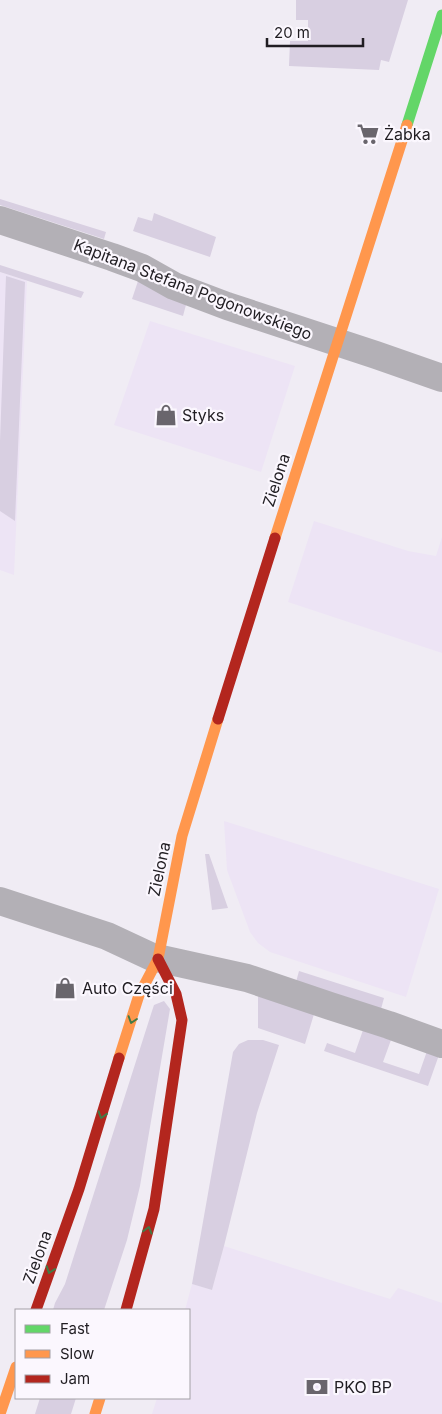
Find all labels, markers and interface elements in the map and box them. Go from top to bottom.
scale bar [267,15,363,47]
text: 20 m [274,23,310,42]
supermarket icon: Żabka [355,121,381,147]
place label: Żabka [384,124,431,144]
street label: Kapitana Stefana Pogonowskiego [71,234,315,344]
shop icon: Styks [153,402,179,428]
place label: Styks [182,405,224,425]
street label: Zielona [258,451,294,509]
street label: Zielona [143,840,175,898]
shop icon: Auto Części [52,975,78,1001]
place label: Auto Części [82,978,173,998]
one-way arrow [127,1015,137,1023]
one-way arrow [97,1111,107,1119]
one-way arrow [142,1226,153,1235]
street label: Zielona [18,1228,56,1286]
one-way arrow [46,1265,56,1273]
legend [15,1309,190,1399]
text: Fast [60,1319,90,1338]
text: Slow [60,1344,94,1363]
text: Jam [60,1369,90,1388]
bank icon: PKO BP [304,1374,330,1400]
place label: PKO BP [334,1377,392,1397]

